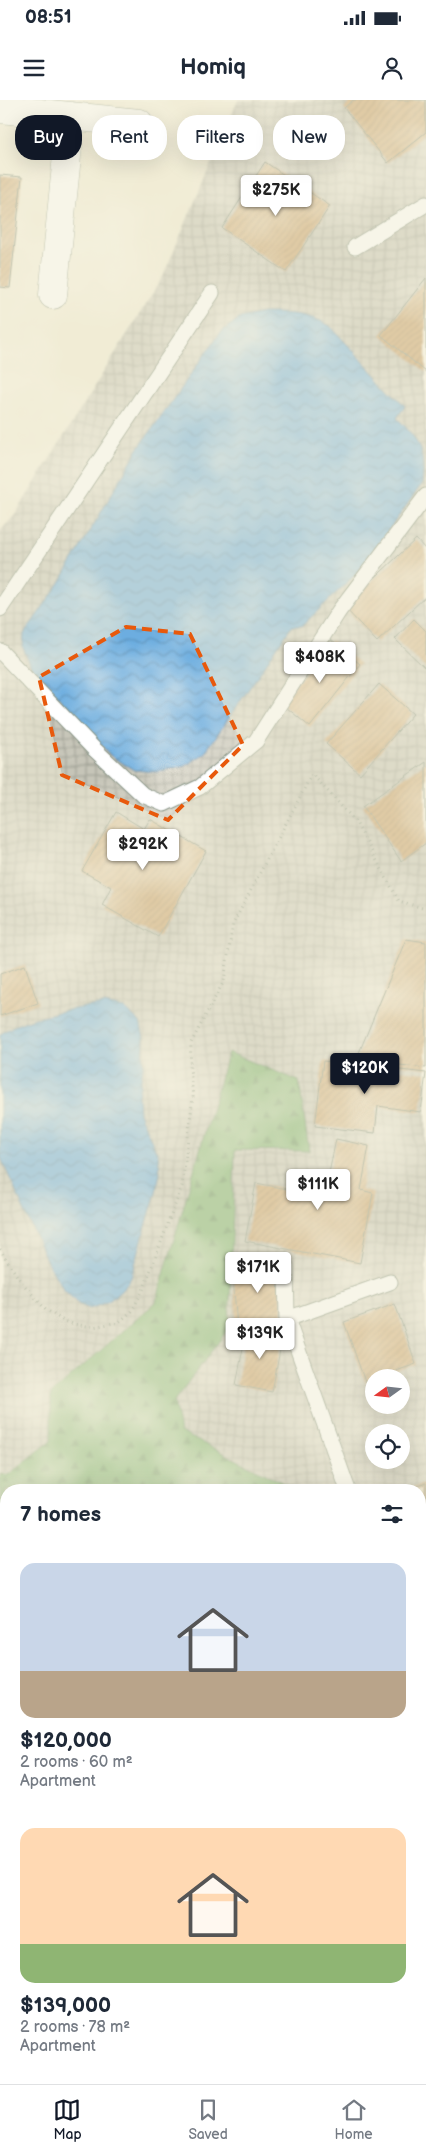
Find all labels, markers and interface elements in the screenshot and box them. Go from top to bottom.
text: 08:51 [25,6,72,29]
icon: menu [20,54,48,82]
text: Homiq [180,54,246,81]
icon: person [378,54,406,82]
chip: Buy [15,115,82,160]
chip: Rent [92,115,167,160]
chip: Filters [177,115,263,160]
chip: New [273,115,345,160]
pin: $275K [241,174,311,217]
text: $275K [252,181,300,200]
pin: $408K [285,642,355,684]
text: $408K [295,648,345,667]
pin: $292K [108,828,178,871]
text: $292K [118,835,168,854]
pin: $120K [330,1052,400,1095]
text: $120K [341,1059,389,1078]
pin: $111K [283,1168,353,1211]
text: $111K [297,1175,339,1194]
pin: $171K [223,1252,293,1294]
text: $171K [236,1258,280,1277]
pin: $139K [225,1318,295,1360]
text: $139K [237,1324,283,1343]
north arrow [365,1369,410,1414]
map controls [365,1369,410,1469]
button: locate [365,1424,410,1469]
icon: filters [378,1500,406,1528]
text: 7 homes [20,1502,101,1527]
icon: home [168,1595,258,1685]
text: $120,000 [20,1728,112,1753]
text: 2 rooms · 60 m² [20,1753,133,1772]
text: Apartment [20,1772,96,1791]
icon: home [168,1860,258,1950]
text: $139,000 [20,1993,111,2018]
text: 2 rooms · 78 m² [20,2018,130,2037]
text: Apartment [20,2037,96,2056]
tab: Map [53,2096,82,2143]
tab: Saved [188,2096,228,2143]
tab: Home [335,2096,373,2143]

